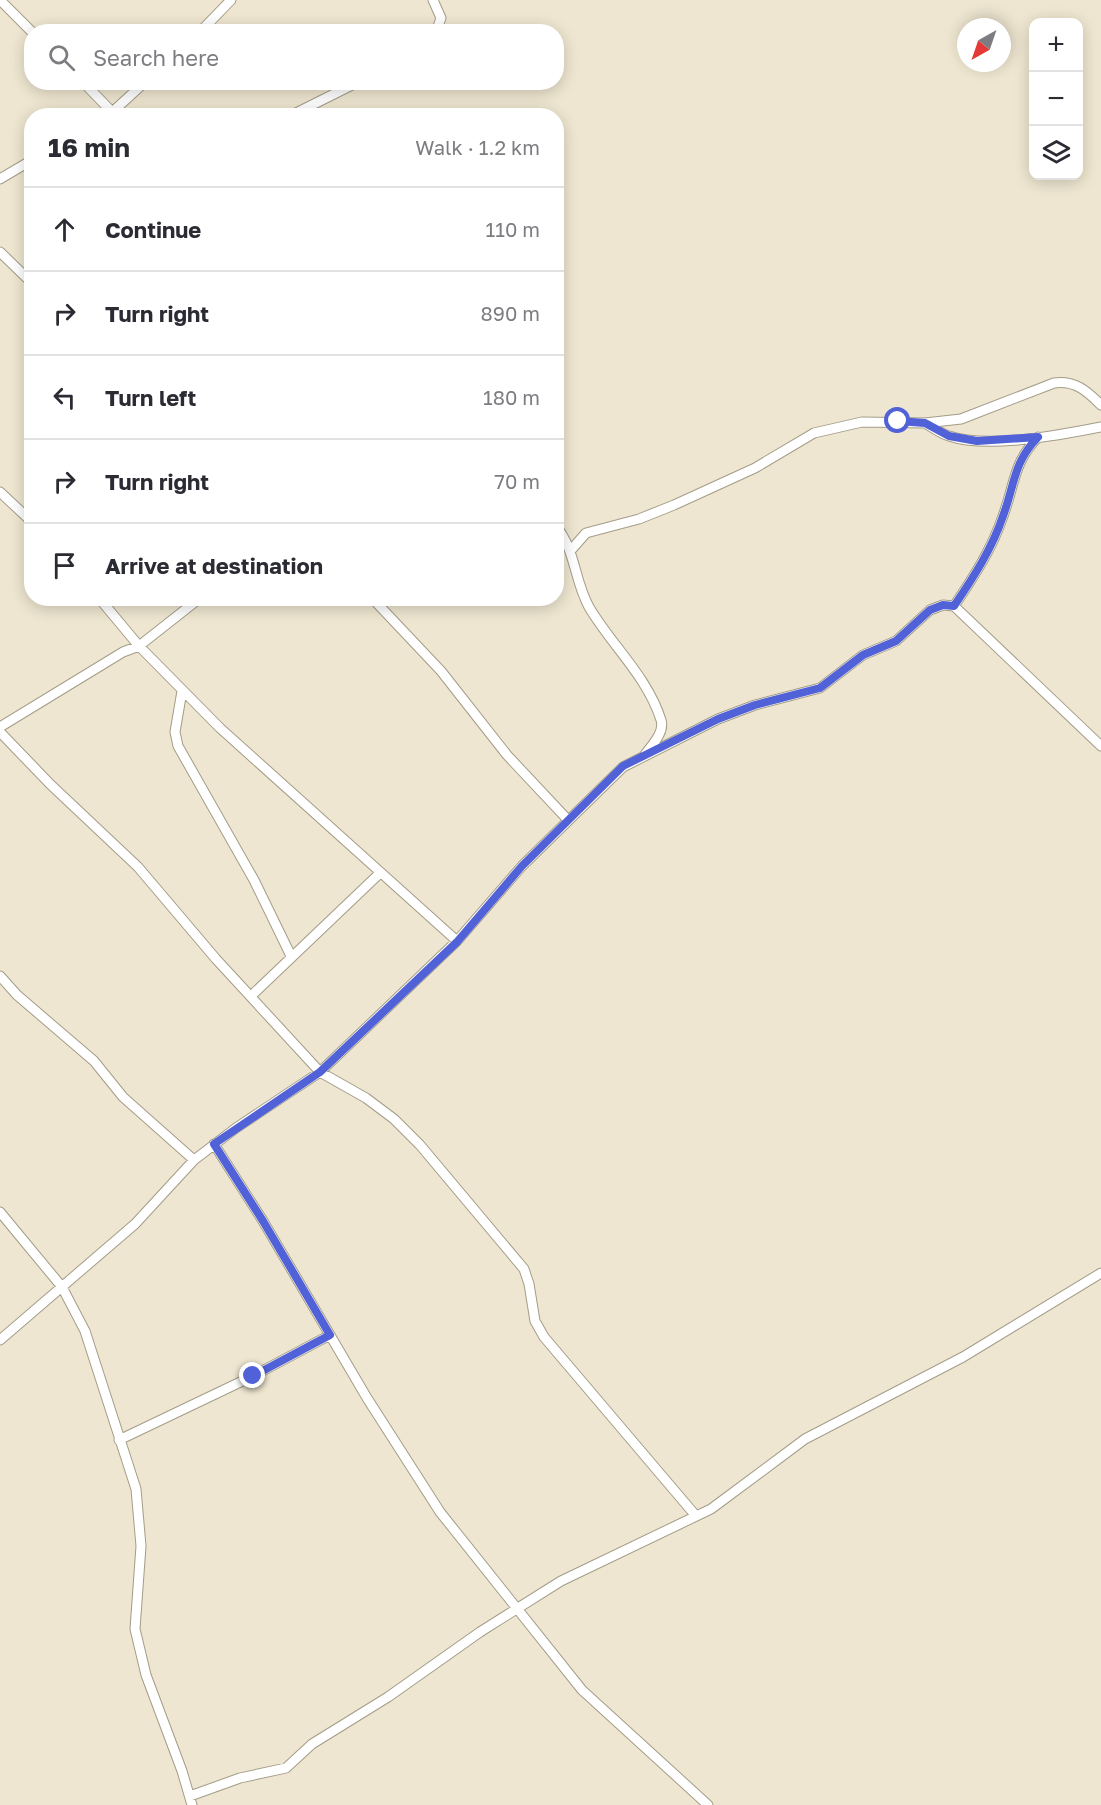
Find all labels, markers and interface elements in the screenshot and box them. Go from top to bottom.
north arrow [957,18,1011,72]
map controls [1029,18,1083,180]
button: + [1029,18,1083,72]
search box [24,24,564,90]
icon: search [45,41,78,74]
text: Search here [93,44,219,71]
button: − [1029,72,1083,126]
button: layers [1029,126,1083,180]
text: 16 min [48,132,130,163]
text: Walk · 1.2 km [415,135,540,159]
icon: ahead [48,213,81,246]
text: Continue [105,216,201,243]
text: 110 m [486,217,540,241]
icon: right [48,297,81,330]
text: Turn right [105,300,209,327]
text: 890 m [481,301,540,325]
icon: left [48,381,81,414]
text: Turn left [105,384,196,411]
text: 180 m [483,385,540,409]
route start [884,407,910,433]
icon: right [48,465,81,498]
text: Turn right [105,468,209,495]
text: 70 m [494,469,540,493]
icon: arrive [48,549,81,582]
text: Arrive at destination [105,552,323,579]
route end [239,1362,265,1388]

